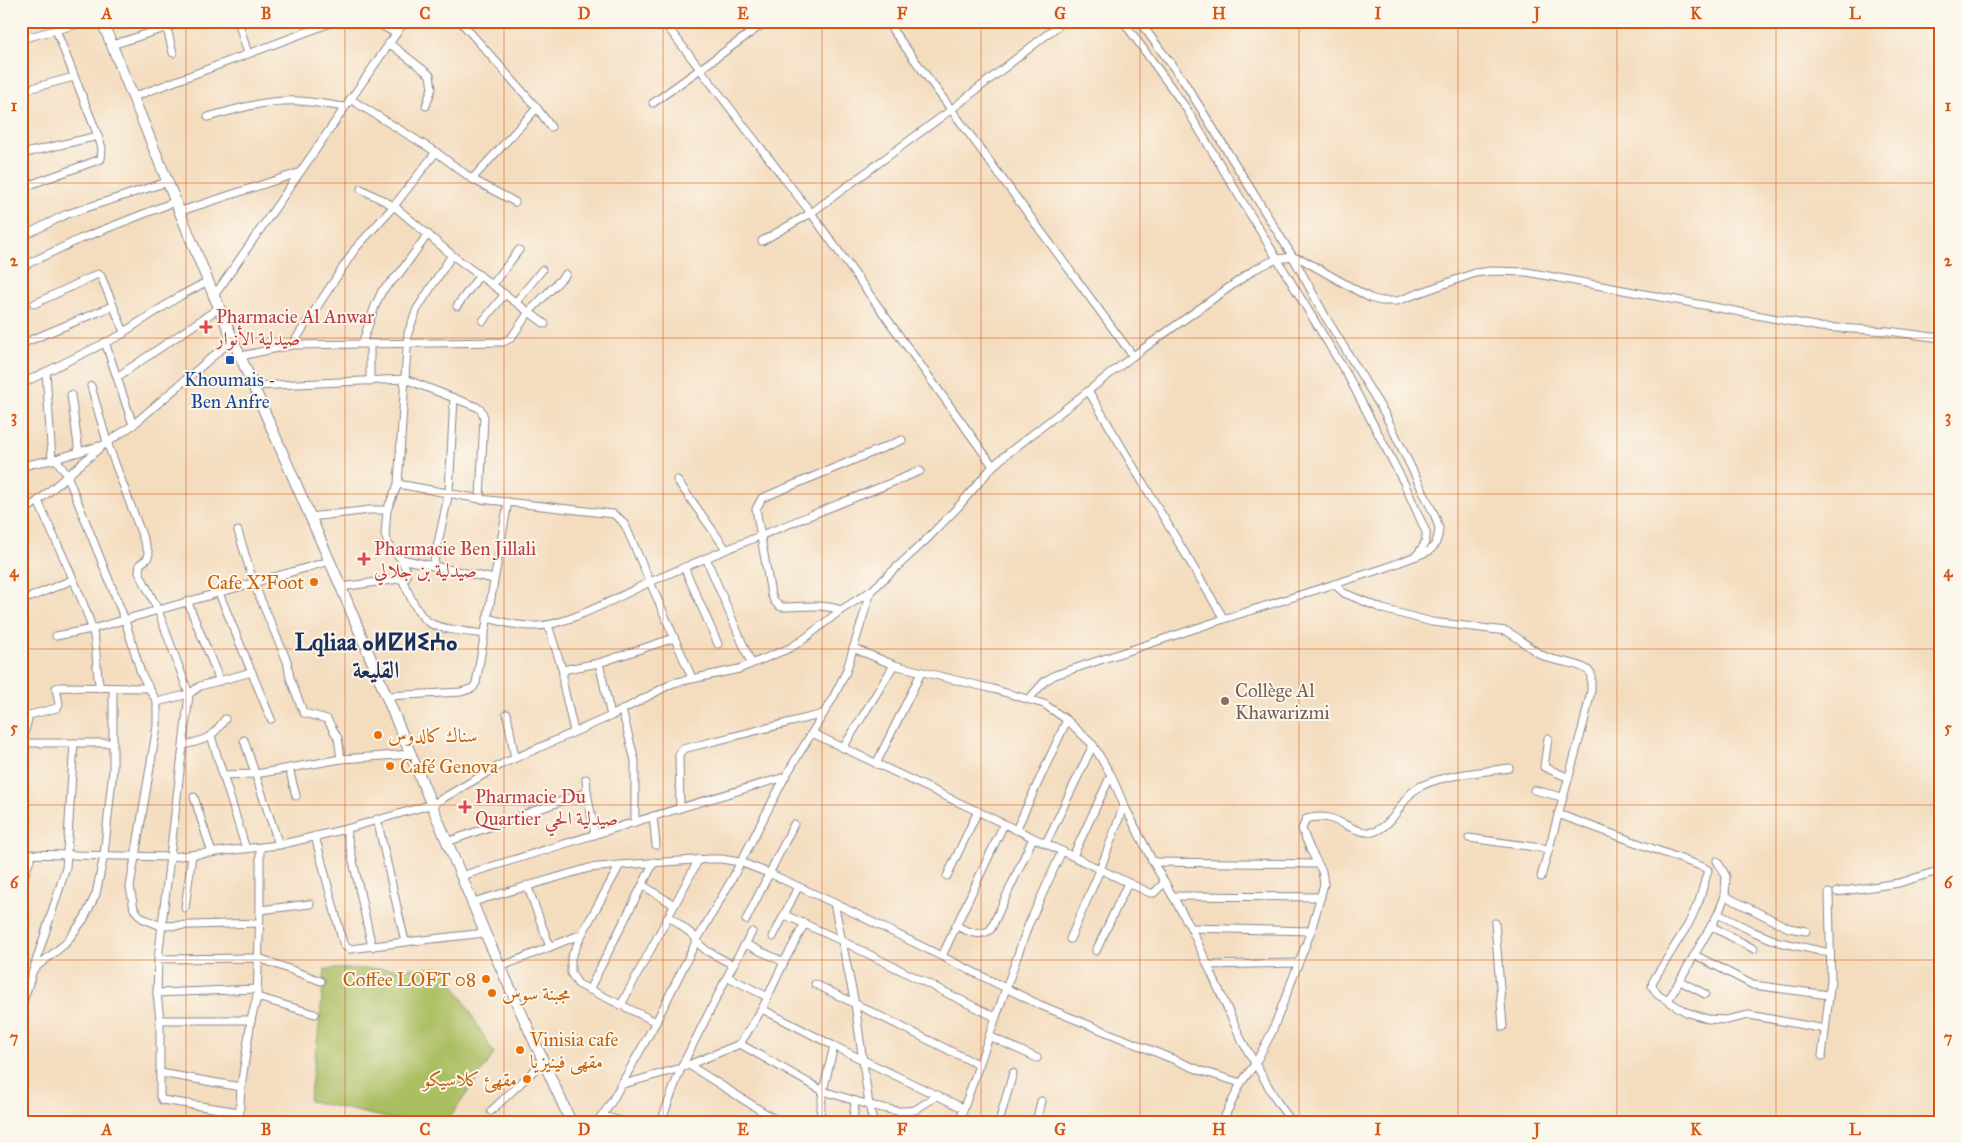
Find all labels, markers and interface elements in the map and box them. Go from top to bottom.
text: A [101,4,113,23]
text: B [261,4,271,23]
text: C [420,4,431,23]
text: D [578,4,591,23]
text: E [737,4,749,23]
text: F [897,4,908,23]
text: G [1054,4,1066,23]
text: H [1212,4,1226,23]
text: I [1375,4,1382,23]
text: J [1532,4,1541,24]
text: K [1690,4,1702,23]
text: L [1849,4,1861,23]
text: 1 [11,96,18,115]
text: 1 [1945,96,1952,115]
text: 2 [10,251,19,270]
text: 2 [1944,251,1953,270]
place label: Pharmacie Al Anwar صيدلية الأنوار [214,305,375,351]
marker: Pharmacie Al Anwar صيدلية الأنوار [200,321,212,333]
marker: Khoumais - Ben Anfre [224,354,236,366]
place label: Khoumais - Ben Anfre [184,368,276,413]
text: 3 [11,407,17,427]
text: 3 [1945,407,1951,427]
place label: Pharmacie Ben Jillali صيدلية بن جلالي [374,537,536,586]
marker: Pharmacie Ben Jillali صيدلية بن جلالي [358,553,370,565]
text: 4 [10,562,20,582]
text: 4 [1944,562,1954,582]
place label: Cafe X'Foot [207,571,304,594]
marker: Cafe X'Foot [308,576,320,588]
district label: Lqliaa ⴰⵍⵇⵍⵉⵄⴰ القليعة [294,627,458,685]
place label: Collège Al Khawarizmi [1235,679,1330,724]
marker: Collège Al Khawarizmi [1219,695,1231,707]
text: 5 [10,718,18,737]
text: 5 [1944,718,1952,737]
place label: سناك كالدوس [388,724,477,747]
marker: سناك كالدوس [372,729,384,741]
place label: Café Genova [400,755,499,778]
marker: Café Genova [384,760,396,772]
place label: Pharmacie Du Quartier صيدلية الحي [475,785,618,837]
marker: Pharmacie Du Quartier صيدلية الحي [459,801,471,813]
text: 6 [10,873,19,892]
text: 6 [1944,873,1953,892]
place label: Coffee LOFT 08 [343,968,476,991]
marker: Coffee LOFT 08 [480,973,492,985]
place label: مجبنة سوس [502,982,571,1006]
marker: مجبنة سوس [486,987,498,999]
text: 7 [10,1028,19,1047]
place label: Vinisia cafe مقهى فينيزيا [529,1028,618,1075]
text: 7 [1944,1028,1953,1047]
marker: Vinisia cafe مقهى فينيزيا [514,1044,526,1056]
place label: مقهئ كلاسيكو [421,1068,517,1093]
marker: مقهئ كلاسيكو [521,1073,533,1085]
text: A [101,1120,113,1139]
text: B [261,1120,271,1139]
text: C [420,1120,431,1139]
text: D [578,1120,591,1139]
text: E [737,1120,749,1139]
text: F [897,1120,908,1139]
text: G [1054,1120,1066,1139]
text: H [1212,1120,1226,1139]
text: I [1375,1120,1382,1139]
text: J [1532,1120,1541,1140]
text: K [1690,1120,1702,1139]
text: L [1849,1120,1861,1139]

